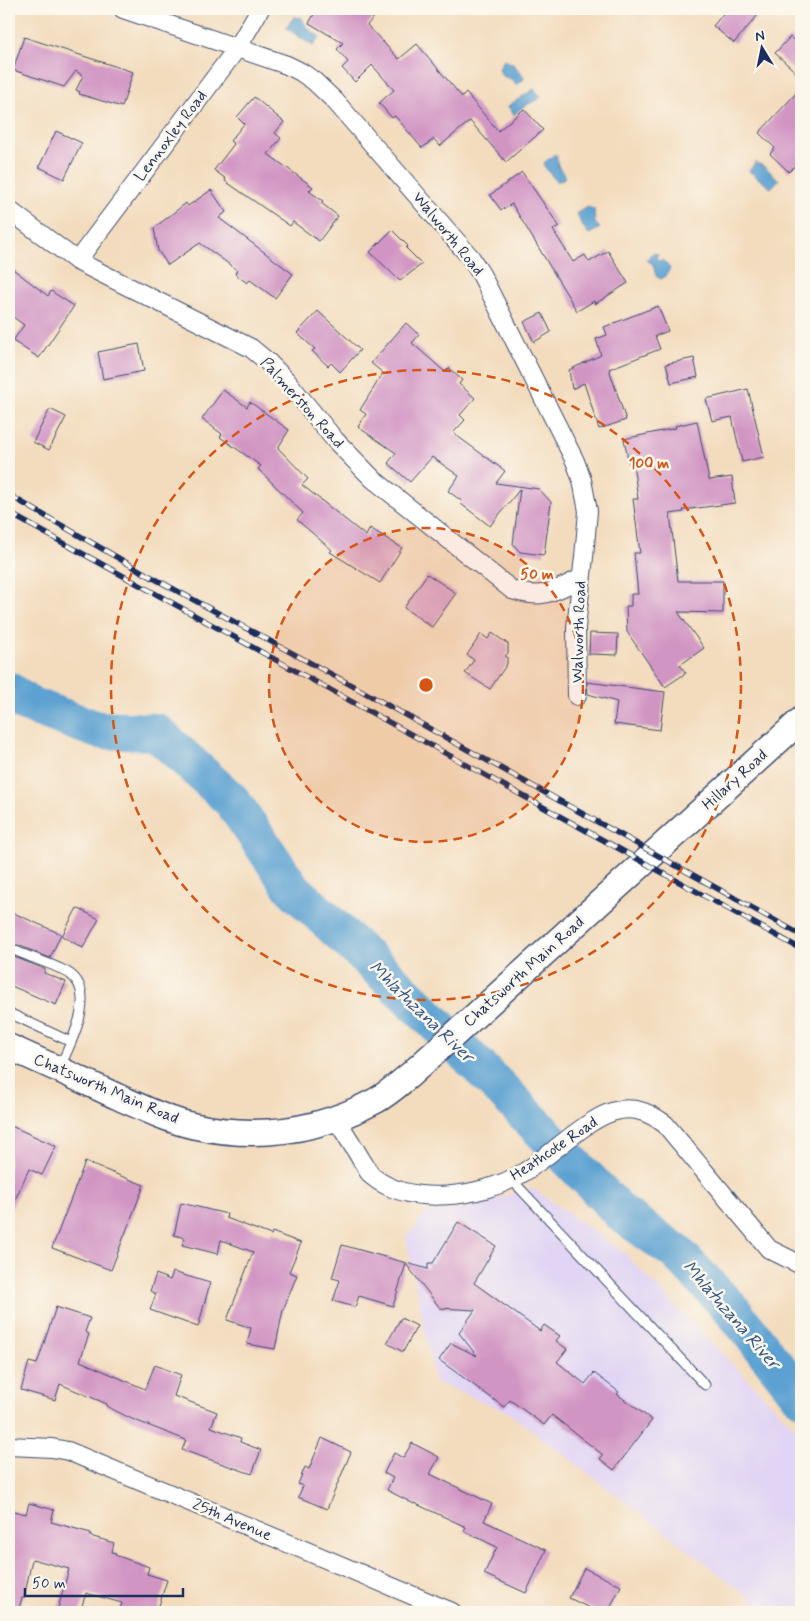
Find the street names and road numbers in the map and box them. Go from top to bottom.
street label: Lennoxley Road [130,86,212,186]
street label: Walworth Road [408,188,488,280]
street label: Palmerston Road [255,353,349,453]
street label: Walworth Road [567,580,591,684]
street label: Hillary Road [698,745,772,815]
street label: Chatsworth Main Road [459,912,589,1032]
street label: Chatsworth Main Road [30,1049,182,1129]
street label: Heathcote Road [506,1112,602,1186]
street label: 25th Avenue [189,1494,275,1546]

